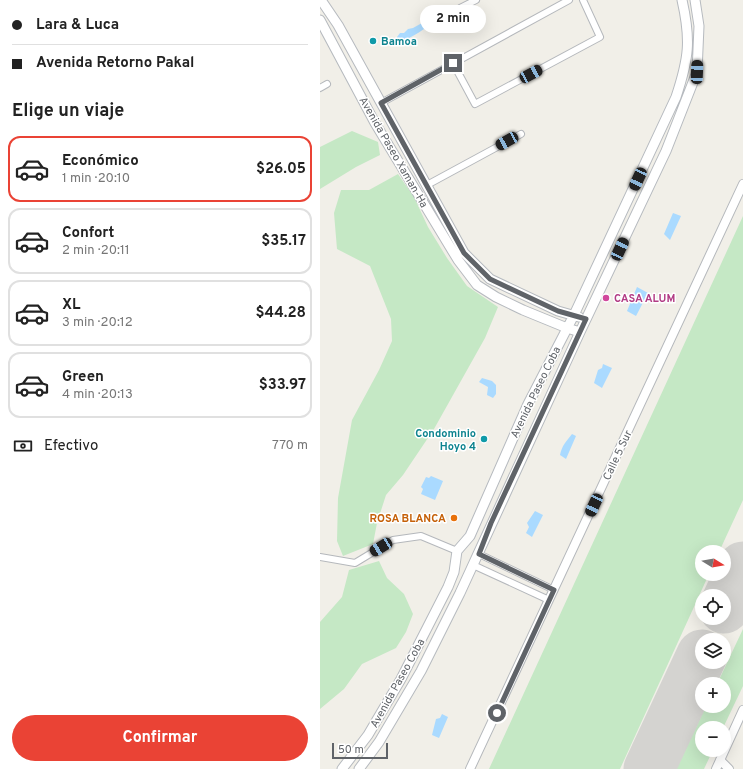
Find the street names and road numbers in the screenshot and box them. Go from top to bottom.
street label: Avenida Paseo Xaman-Ha [356,95,431,211]
street label: Avenida Paseo Coba [508,344,564,440]
street label: Calle 5 Sur [600,427,636,483]
street label: Avenida Paseo Coba [368,636,428,731]

